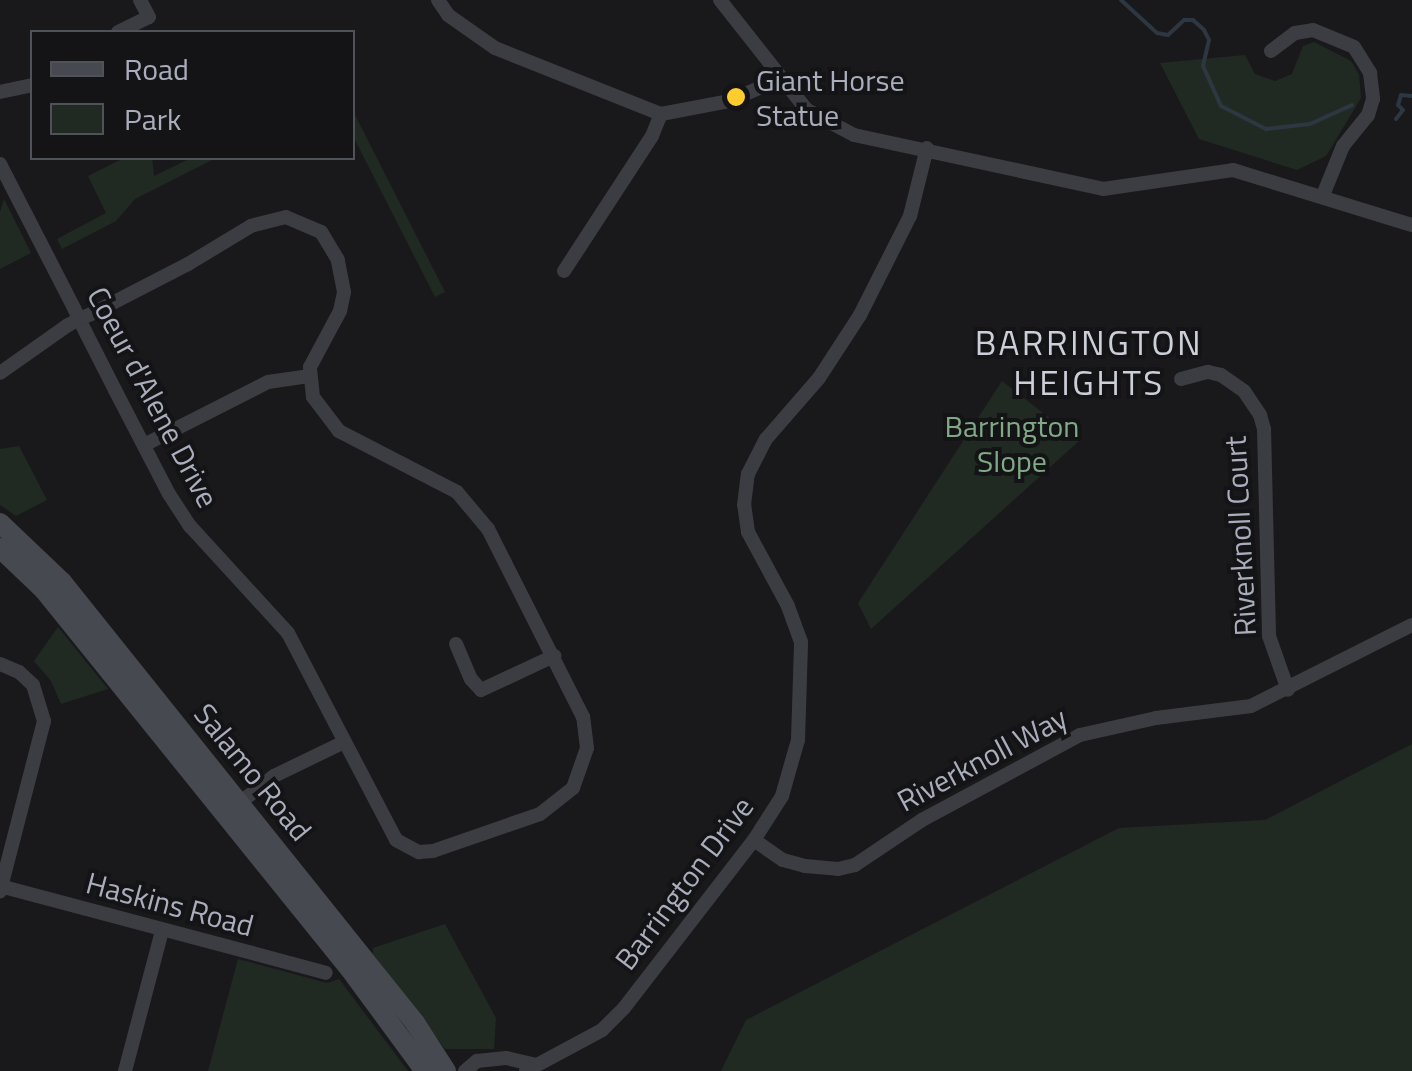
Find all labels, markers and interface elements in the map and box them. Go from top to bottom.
legend [30,30,355,160]
text: Road [124,46,189,92]
place label: Giant Horse Statue [756,62,905,132]
marker: Giant Horse Statue [725,86,747,108]
text: Park [124,96,181,142]
street label: Coeur d'Alene Drive [80,281,226,513]
district label: BARRINGTON HEIGHTS [975,321,1203,403]
park label: Barrington Slope [945,408,1079,478]
street label: Riverknoll Court [1217,435,1263,637]
street label: Salamo Road [187,696,319,848]
street label: Riverknoll Way [891,699,1073,819]
street label: Barrington Drive [607,789,761,977]
street label: Haskins Road [82,864,258,944]

